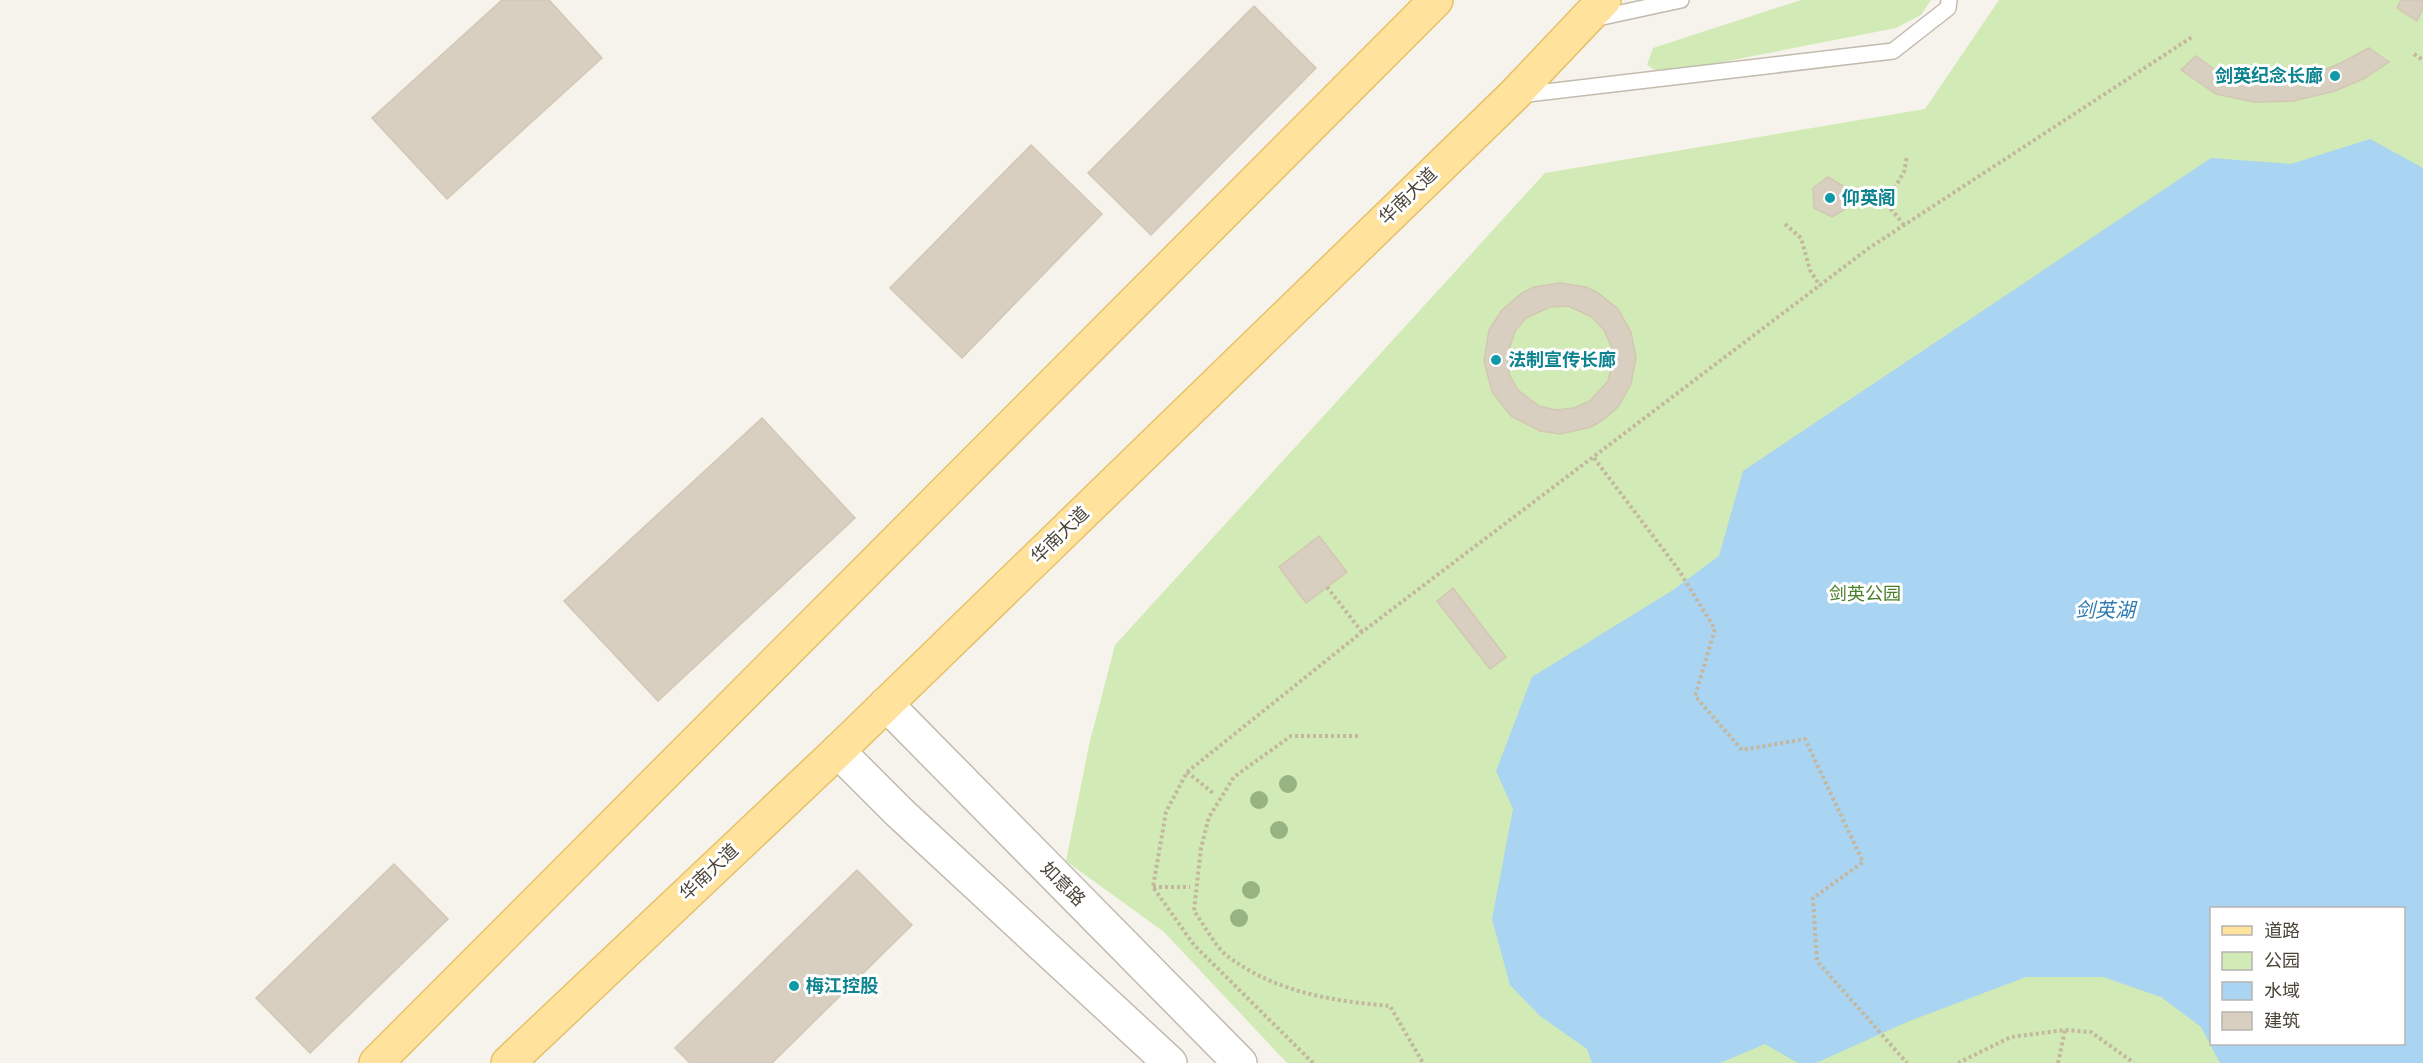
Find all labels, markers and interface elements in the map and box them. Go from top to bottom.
place label: 剑英纪念长廊 [2215,65,2323,87]
marker: 剑英纪念长廊 [2328,69,2342,83]
street label: 华南大道 [1374,163,1442,229]
place label: 仰英阁 [1842,187,1896,209]
marker: 仰英阁 [1823,191,1837,205]
place label: 法制宣传长廊 [1508,349,1616,371]
marker: 法制宣传长廊 [1489,353,1503,367]
street label: 华南大道 [1026,502,1094,568]
park label: 剑英公园 [1829,583,1901,605]
water label: 剑英湖 [2075,598,2138,622]
street label: 华南大道 [675,839,743,905]
street label: 如意路 [1036,857,1090,911]
legend [2210,907,2405,1045]
text: 道路 [2264,920,2300,942]
text: 公园 [2264,950,2300,972]
place label: 梅江控股 [806,975,879,997]
marker: 梅江控股 [787,979,801,993]
text: 水域 [2264,980,2300,1002]
text: 建筑 [2264,1010,2300,1032]

